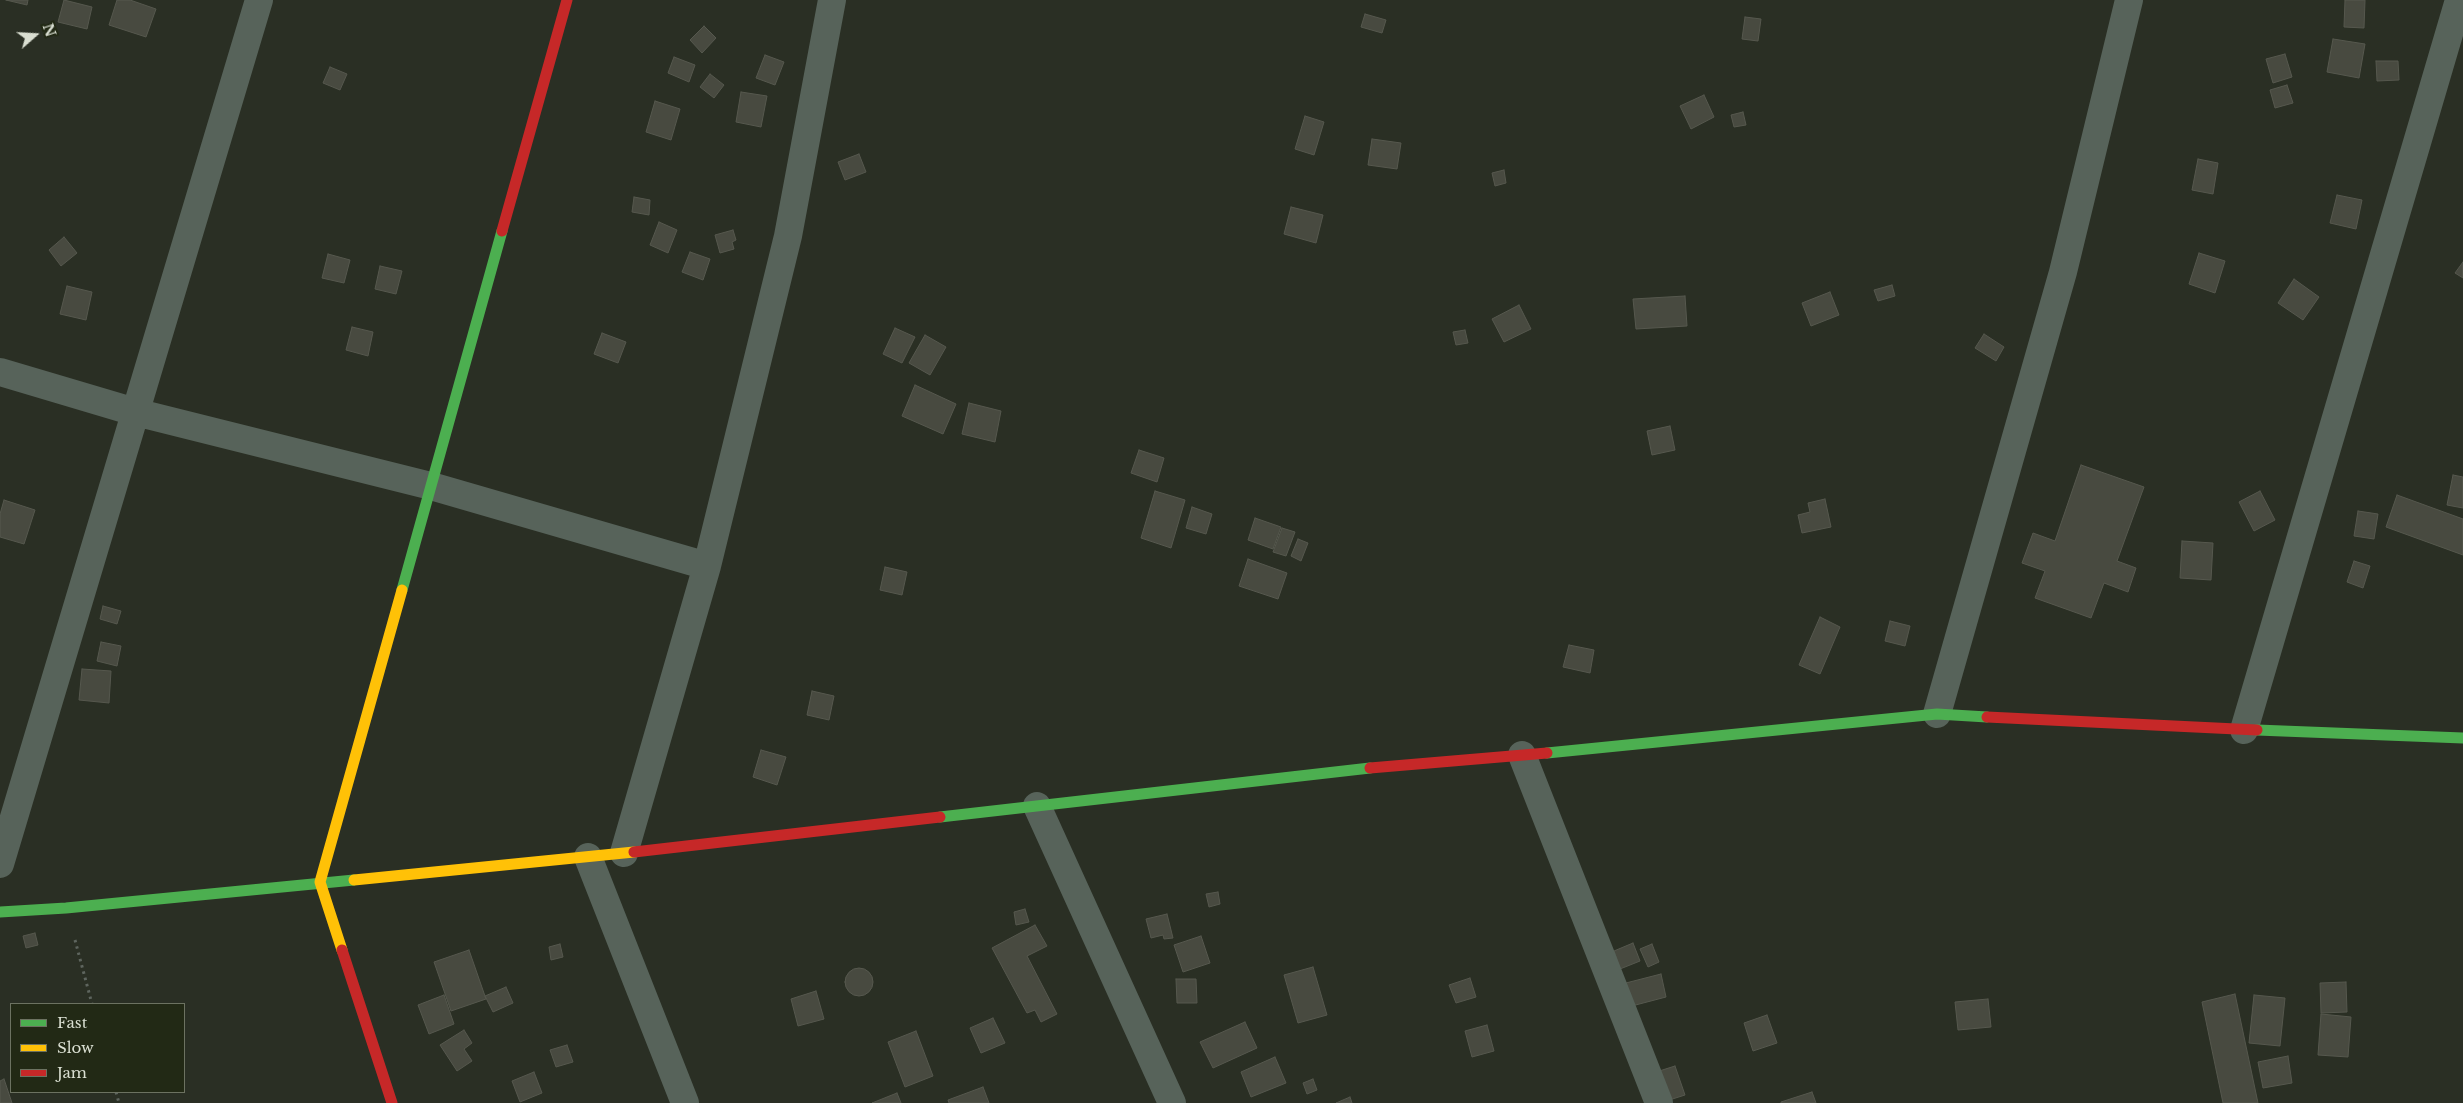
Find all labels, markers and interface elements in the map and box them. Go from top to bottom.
north arrow [10,10,60,60]
text: N [39,21,60,39]
legend [10,1003,185,1093]
text: Fast [57,1013,87,1032]
text: Slow [57,1038,94,1057]
text: Jam [57,1063,87,1082]

